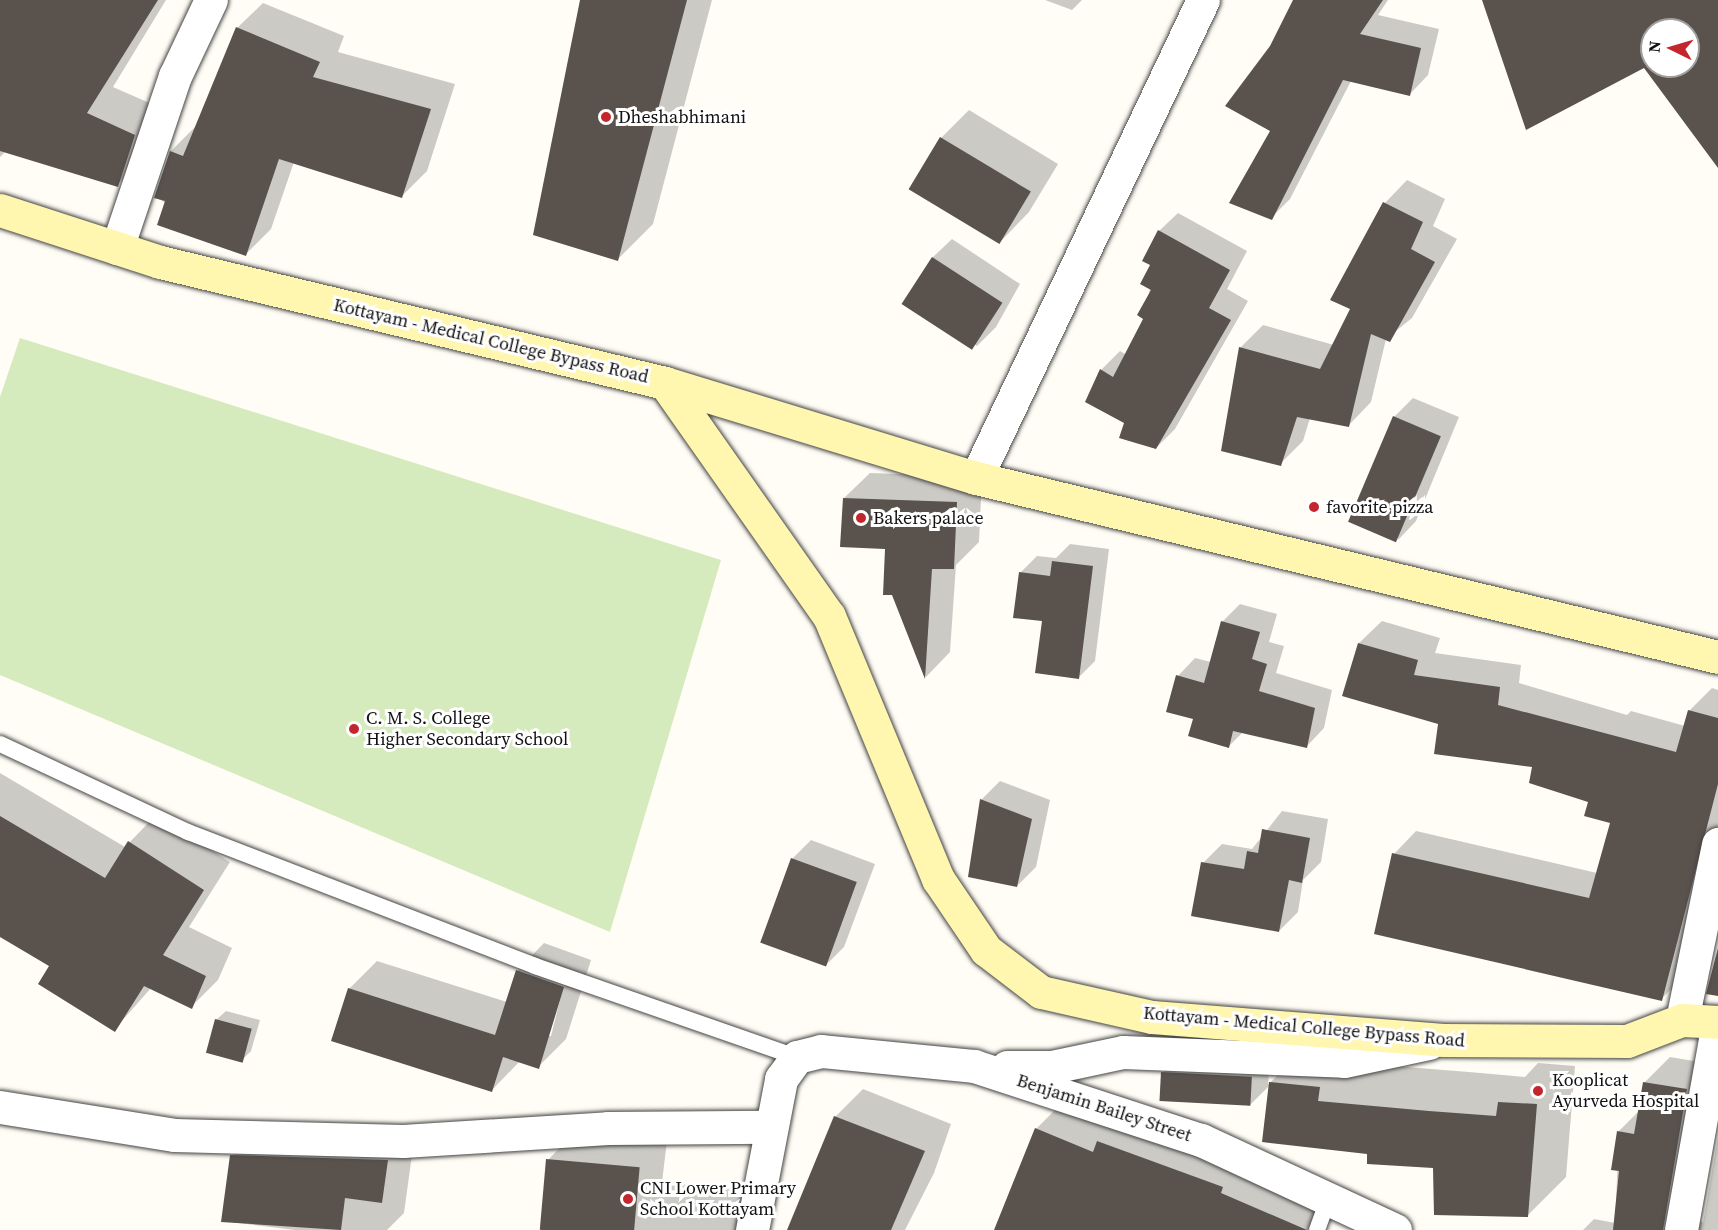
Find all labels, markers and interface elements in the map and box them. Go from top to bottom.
north arrow [1640,18,1700,78]
text: N [1643,40,1666,53]
place label: Dheshabhimani [618,106,746,128]
marker: Dheshabhimani [599,110,613,124]
street label: Kottayam - Medical College Bypass Road [331,294,651,388]
place label: favorite pizza [1326,496,1433,518]
marker: favorite pizza [1307,500,1321,514]
place label: Bakers palace [873,507,984,529]
marker: Bakers palace [854,511,868,525]
place label: C. M. S. College Higher Secondary School [366,708,568,750]
marker: C. M. S. College Higher Secondary School [347,722,361,736]
street label: Kottayam - Medical College Bypass Road [1142,1002,1466,1052]
street label: Benjamin Bailey Street [1014,1070,1194,1146]
place label: Kooplicat Ayurveda Hospital [1552,1070,1699,1112]
marker: Kooplicat Ayurveda Hospital [1529,1082,1547,1100]
place label: CNI Lower Primary School Kottayam [640,1178,796,1220]
marker: CNI Lower Primary School Kottayam [621,1192,635,1206]

